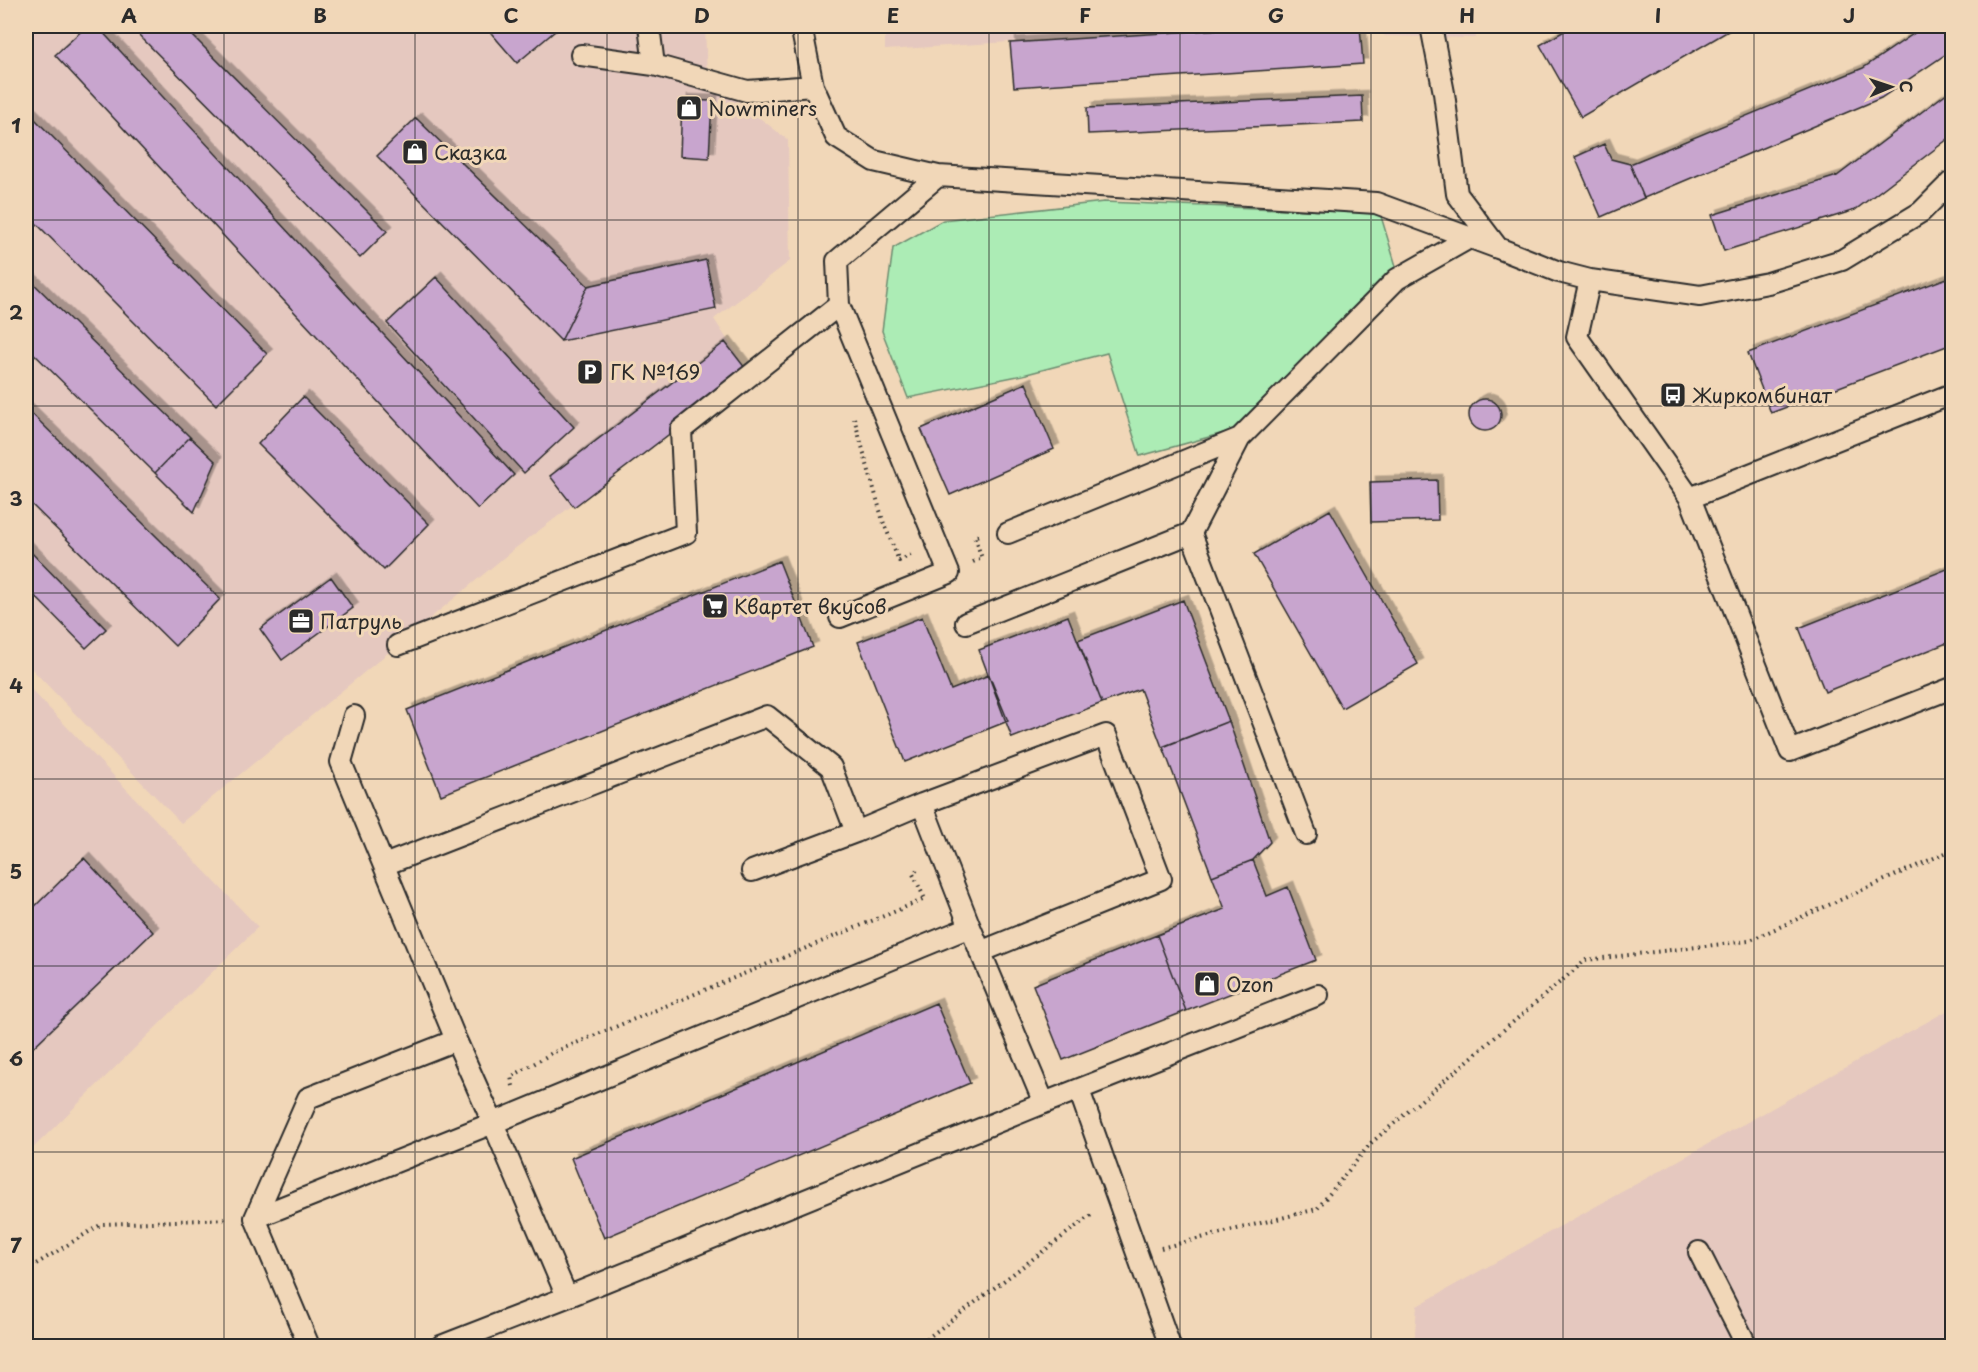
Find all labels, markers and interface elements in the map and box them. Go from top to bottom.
text: A [121,0,137,30]
text: B [313,0,327,30]
text: C [503,0,519,30]
text: D [694,0,710,30]
text: E [887,0,899,30]
text: F [1079,0,1091,30]
text: G [1268,0,1284,30]
text: H [1459,0,1475,30]
text: I [1655,0,1661,30]
text: J [1843,0,1855,30]
north arrow [1861,57,1921,117]
text: С [1895,80,1919,93]
shop icon: Nowminers [674,93,704,123]
place label: Nowminers [708,93,817,123]
text: 1 [11,110,21,140]
shop icon: Сказка [400,137,430,167]
place label: Сказка [434,137,507,167]
text: 2 [9,297,23,327]
parking icon: ГК №169 [575,357,605,387]
place label: ГК №169 [610,357,700,387]
bus stop icon: Жиркомбинат [1658,380,1688,410]
place label: Жиркомбинат [1692,380,1833,410]
text: 3 [9,483,23,513]
supermarket icon: Квартет вкусов [700,591,730,621]
place label: Квартет вкусов [734,591,887,621]
office icon: Патруль [286,606,316,636]
place label: Патруль [320,606,402,636]
text: 4 [9,670,23,700]
text: 5 [10,856,22,886]
shop icon: Ozon [1192,969,1222,999]
place label: Ozon [1226,969,1274,999]
text: 6 [9,1043,23,1073]
text: 7 [10,1230,22,1260]

